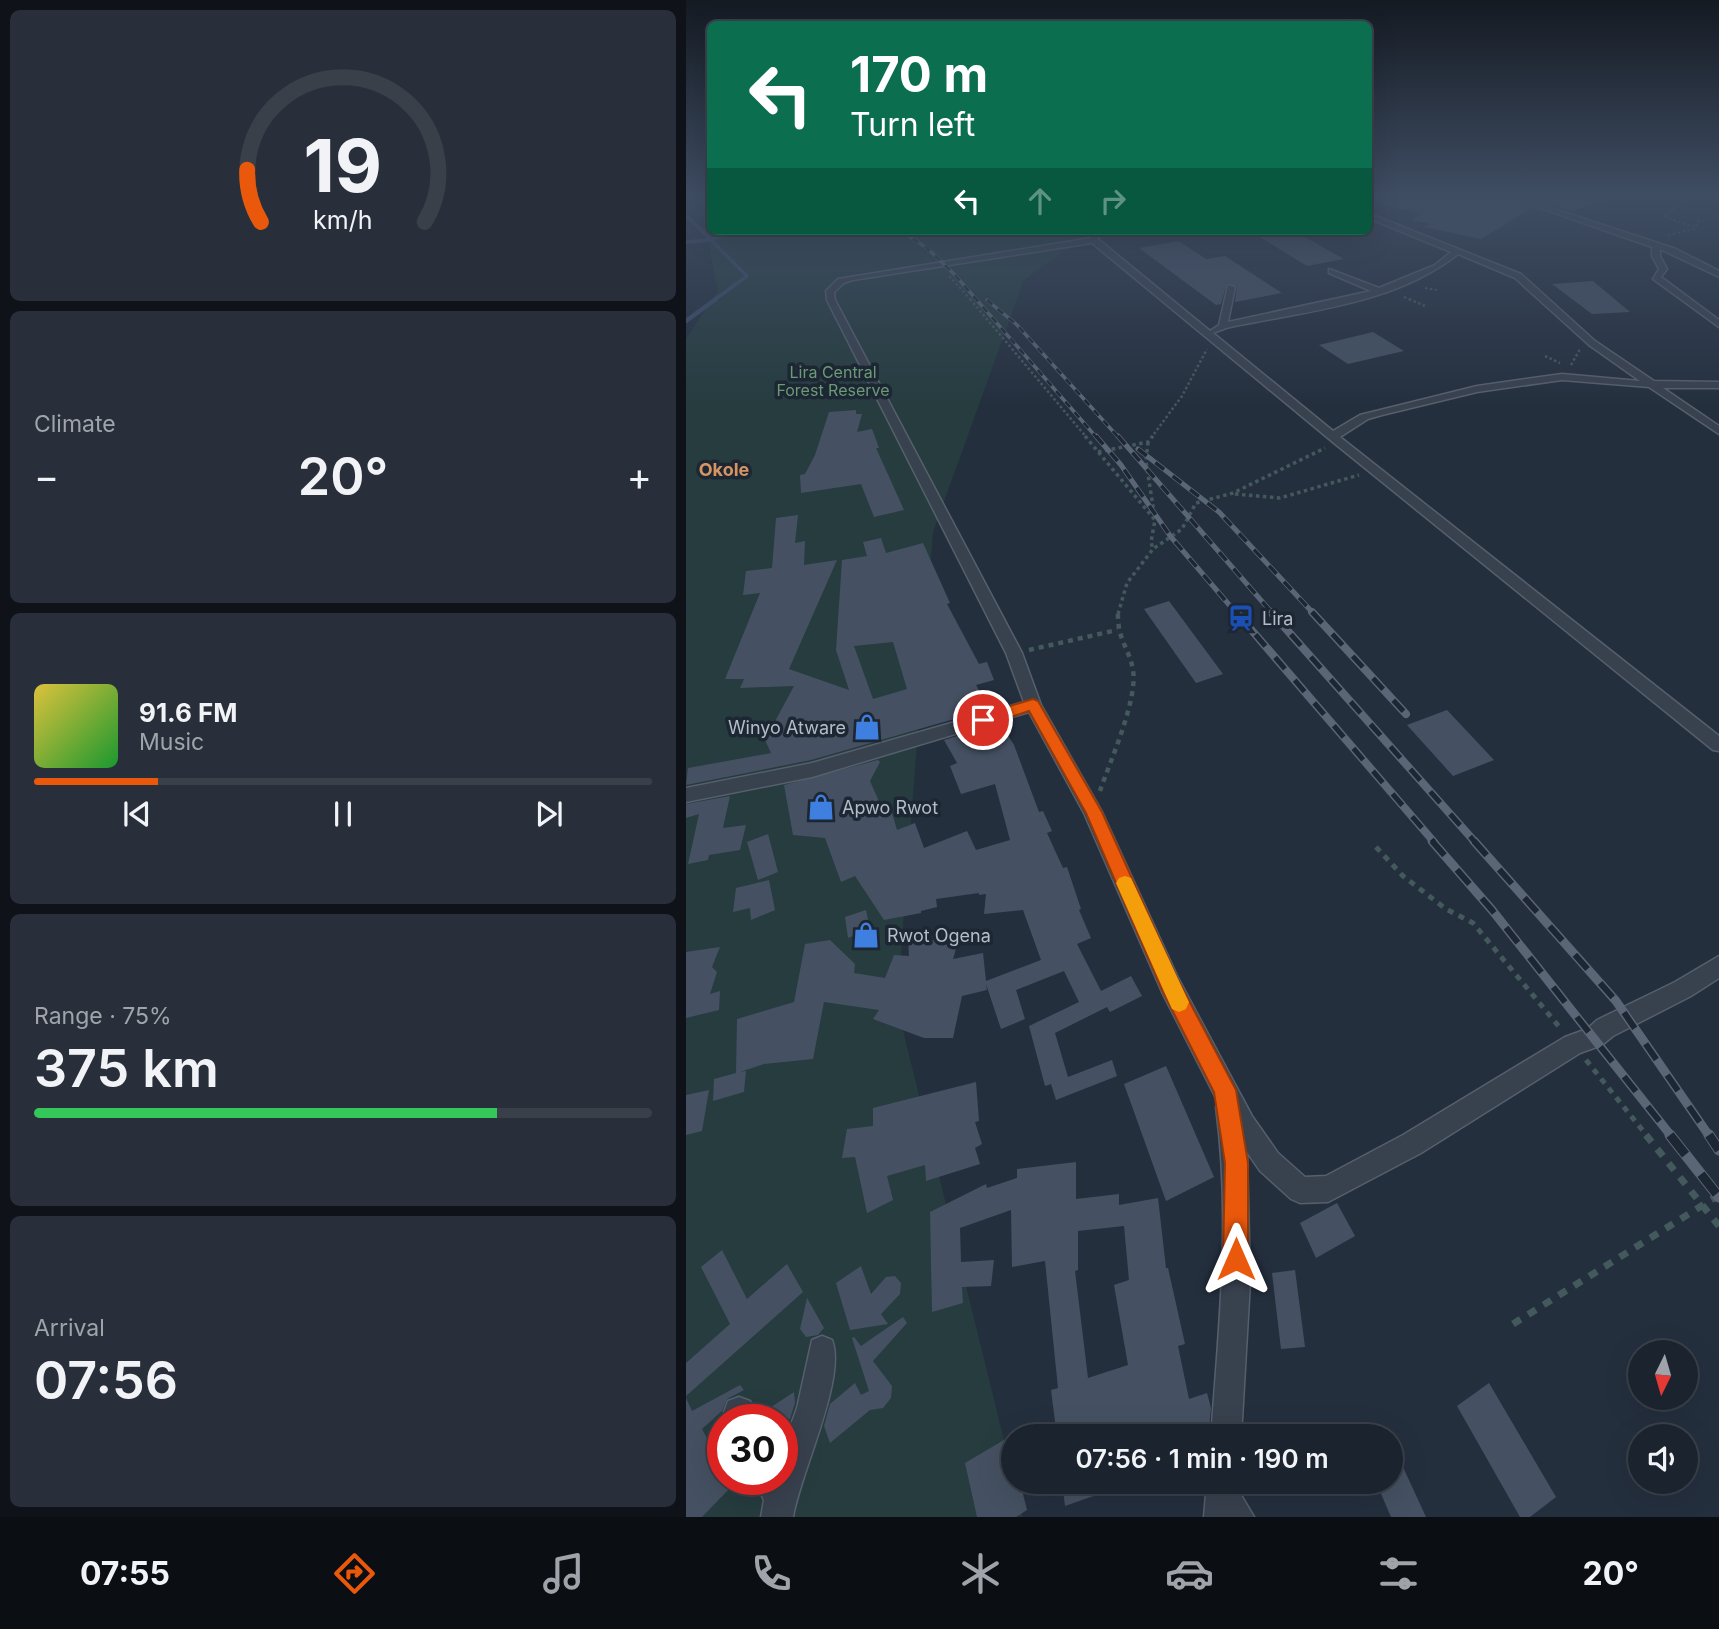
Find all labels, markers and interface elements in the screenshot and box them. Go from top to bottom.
text: 170 m [850,45,988,104]
icon: left [735,49,826,140]
text: Turn left [850,105,975,144]
text: 19 [304,121,382,210]
icon: left [948,182,986,220]
icon: ahead [1021,182,1059,220]
icon: right [1094,182,1132,220]
text: km/h [313,205,373,235]
park label: Lira Central Forest Reserve [776,362,890,400]
text: Climate [34,410,116,438]
text: 20° [298,445,388,508]
text: − [34,453,59,499]
text: + [627,453,652,499]
district label: Okole [699,459,750,480]
station icon: Lira [1226,603,1256,633]
place label: Lira [1262,608,1293,629]
pin [953,690,1013,750]
text: 91.6 FM [139,697,238,728]
icon: arrive [964,701,1002,739]
shop icon: Winyo Atware [852,712,882,742]
place label: Winyo Atware [728,717,846,738]
text: Music [139,728,204,756]
shop icon: Apwo Rwot [806,792,836,822]
icon: previous [118,795,156,833]
icon: pause [324,795,362,833]
icon: next [530,795,568,833]
place label: Apwo Rwot [842,797,938,818]
shop icon: Rwot Ogena [851,920,881,950]
place label: Rwot Ogena [887,925,991,946]
text: Range · 75% [34,1002,172,1030]
text: 375 km [34,1037,219,1100]
position arrow [1199,1222,1273,1296]
text: Arrival [34,1314,105,1342]
north arrow [1628,1340,1698,1410]
map controls [1628,1340,1698,1494]
text: 07:56 [34,1349,178,1412]
speed limit sign: 30 [707,1404,798,1495]
button: sound [1628,1424,1698,1494]
text: 07:56 · 1 min · 190 m [1075,1443,1329,1474]
icon: directions [330,1549,379,1598]
icon: music [539,1549,588,1598]
icon: phone [747,1549,796,1598]
icon: climate [956,1549,1005,1598]
icon: car [1165,1549,1214,1598]
icon: filters [1374,1549,1423,1598]
text: 07:55 [80,1554,170,1593]
text: 20° [1583,1554,1639,1593]

